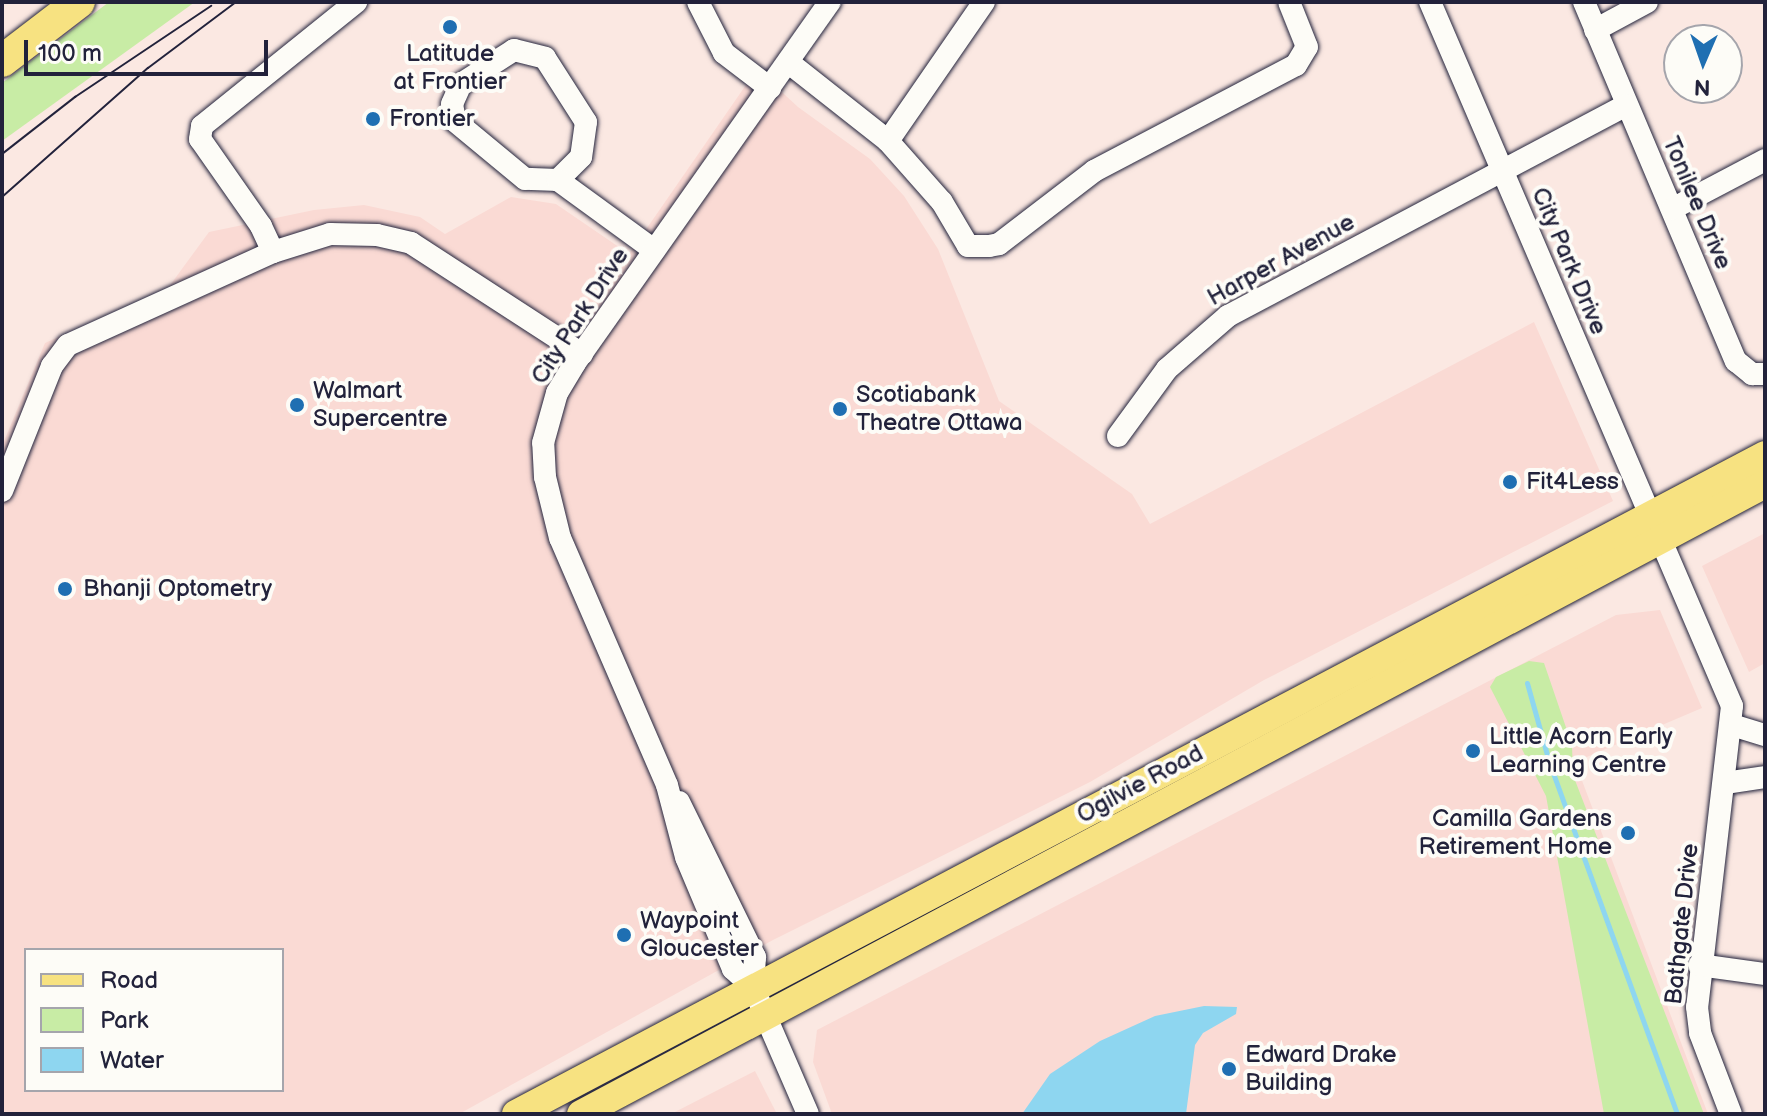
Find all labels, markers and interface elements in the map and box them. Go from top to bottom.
marker: Latitude at Frontier [441,18,459,36]
scale bar [28,24,272,74]
north arrow [1663,24,1743,104]
text: 100 m [38,39,102,68]
place label: Latitude at Frontier [394,40,506,96]
text: N [1693,73,1711,100]
place label: Frontier [389,105,475,133]
marker: Frontier [364,110,382,128]
street label: Tonilee Drive [1656,132,1738,274]
street label: City Park Drive [1525,182,1613,340]
street label: Harper Avenue [1202,208,1360,312]
street label: City Park Drive [525,242,635,390]
place label: Walmart Supercentre [313,377,448,433]
place label: Scotiabank Theatre Ottawa [856,381,1023,437]
marker: Walmart Supercentre [288,396,306,414]
marker: Scotiabank Theatre Ottawa [831,400,849,418]
place label: Fit4Less [1526,468,1619,496]
marker: Fit4Less [1501,473,1519,491]
place label: Bhanji Optometry [83,575,272,603]
marker: Bhanji Optometry [54,578,76,600]
place label: Little Acorn Early Learning Centre [1489,723,1673,779]
street label: Ogilvie Road [1072,739,1208,829]
marker: Little Acorn Early Learning Centre [1464,742,1482,760]
place label: Camilla Gardens Retirement Home [1419,805,1612,861]
marker: Camilla Gardens Retirement Home [1619,824,1637,842]
street label: Bathgate Drive [1659,842,1705,1006]
place label: Waypoint Gloucester [640,907,758,963]
marker: Waypoint Gloucester [615,926,633,944]
legend [24,948,284,1092]
text: Road [100,966,158,995]
text: Park [100,1006,148,1035]
place label: Edward Drake Building [1245,1041,1396,1097]
text: Water [100,1046,164,1075]
marker: Edward Drake Building [1220,1060,1238,1078]

